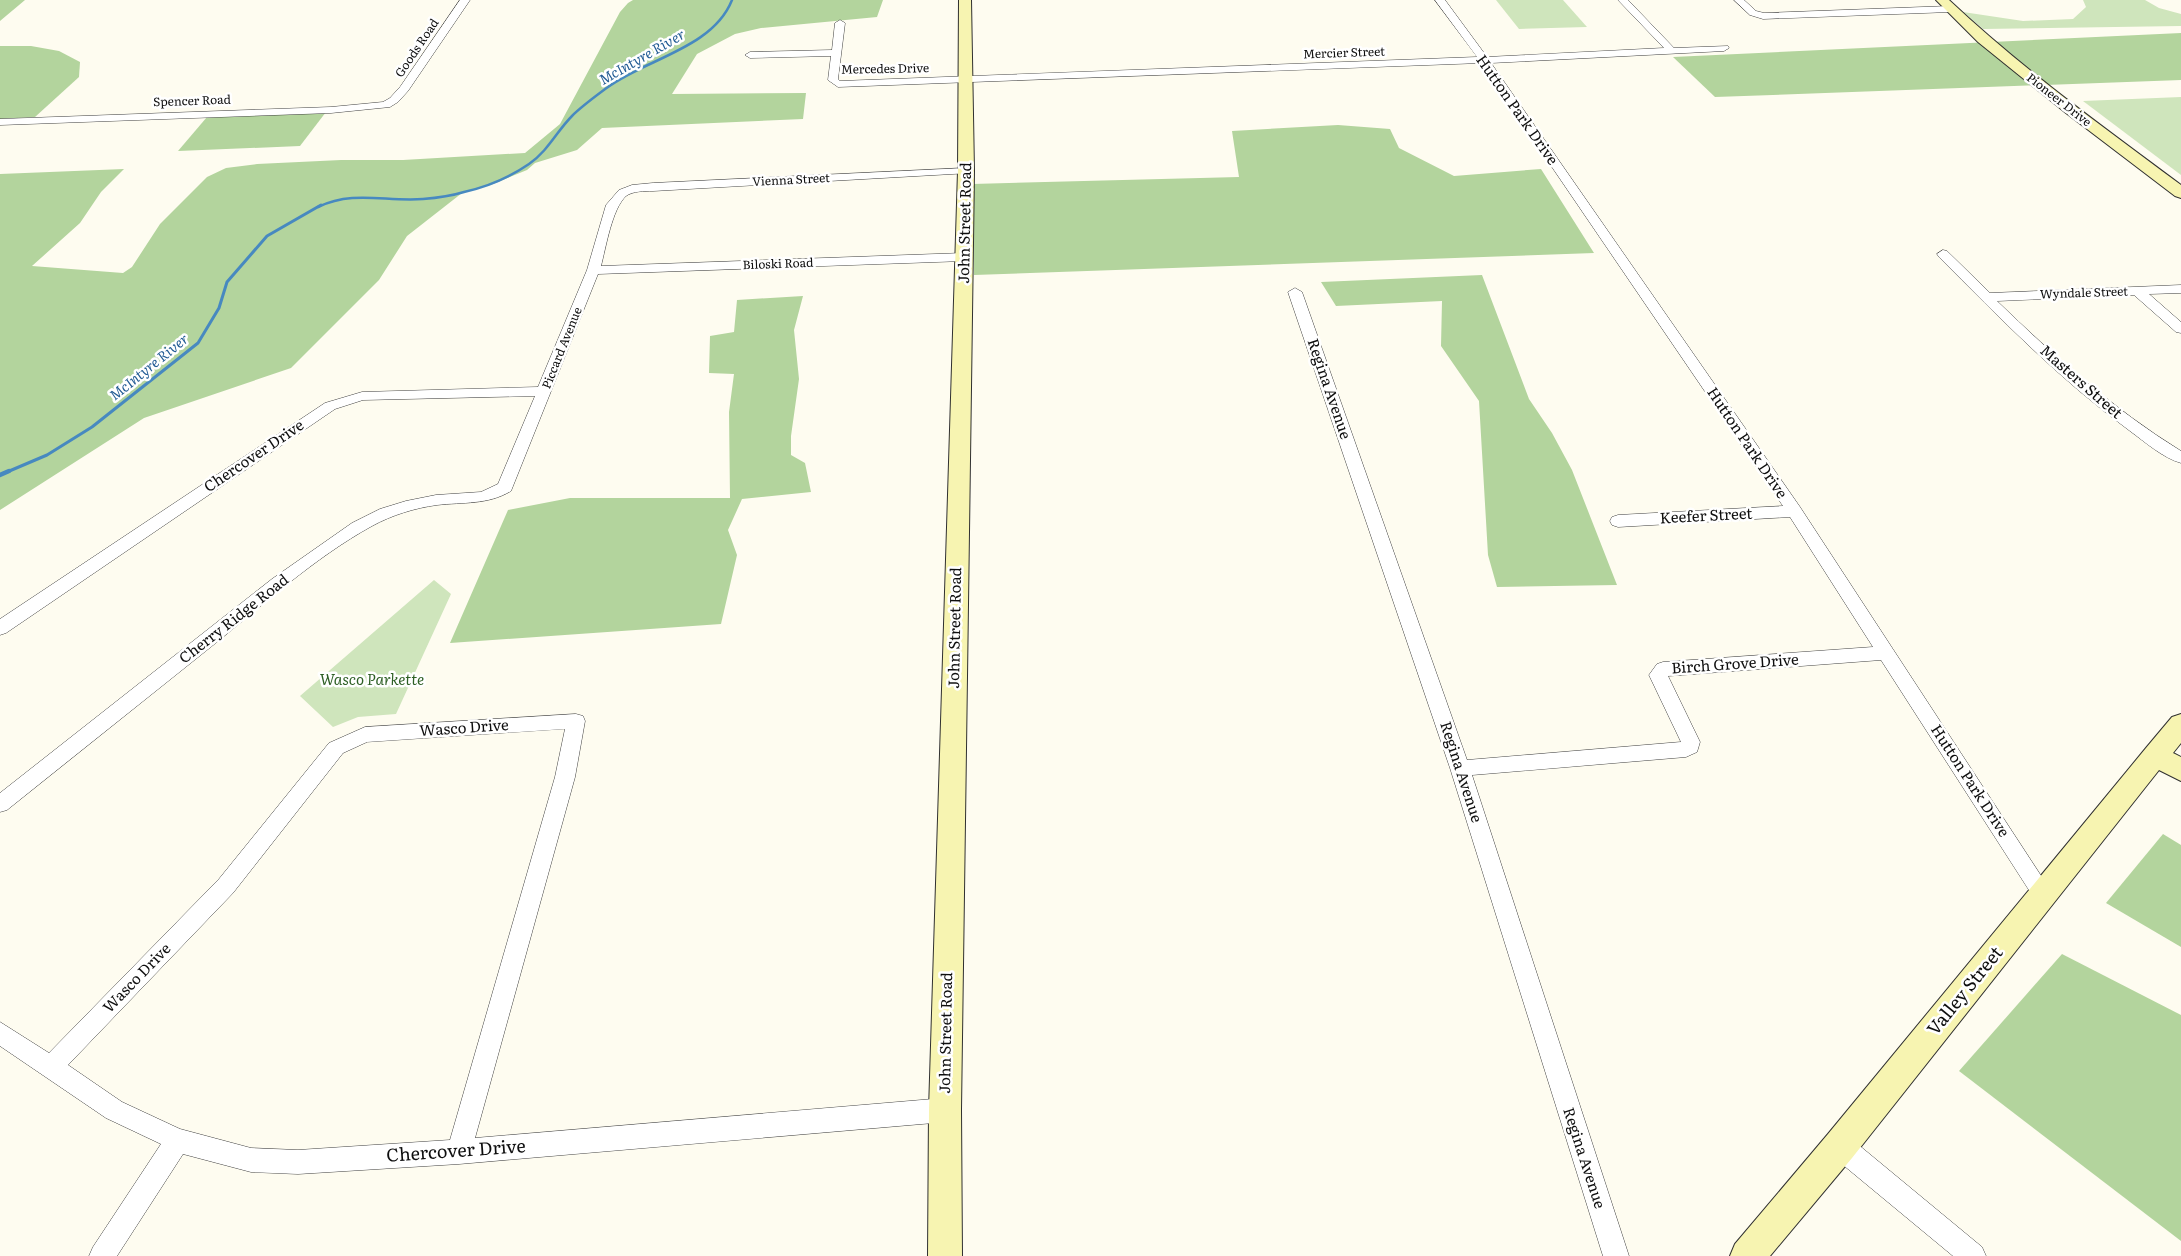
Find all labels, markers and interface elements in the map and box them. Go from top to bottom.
street label: Goods Road [390,14,443,80]
water label: McIntyre River [595,23,688,89]
street label: Mercier Street [1303,42,1385,62]
street label: Hutton Park Drive [1471,49,1565,169]
street label: Mercedes Drive [841,58,929,78]
street label: Pioneer Drive [2023,68,2096,130]
street label: Spencer Road [153,90,232,110]
street label: John Street Road [951,162,976,284]
street label: Vienna Street [752,168,830,190]
street label: Biloski Road [742,253,814,273]
street label: Wyndale Street [2040,281,2128,303]
street label: Piccard Avenue [536,304,586,391]
water label: McIntyre River [105,328,192,404]
street label: Regina Avenue [1302,335,1358,442]
street label: Masters Street [2036,338,2128,423]
street label: Hutton Park Drive [1702,382,1794,503]
street label: Chercover Drive [198,413,308,497]
street label: Keefer Street [1659,501,1753,528]
street label: John Street Road [941,567,966,689]
street label: Cherry Ridge Road [173,568,293,668]
street label: Birch Grove Drive [1670,647,1800,678]
park label: Wasco Parkette [320,667,424,690]
street label: Wasco Drive [418,712,510,741]
street label: Regina Avenue [1435,718,1490,825]
street label: Hutton Park Drive [1926,719,2016,841]
street label: Wasco Drive [97,937,175,1017]
street label: Valley Street [1919,939,2009,1041]
street label: John Street Road [932,972,957,1094]
street label: Regina Avenue [1558,1104,1613,1211]
street label: Chercover Drive [385,1131,526,1168]

